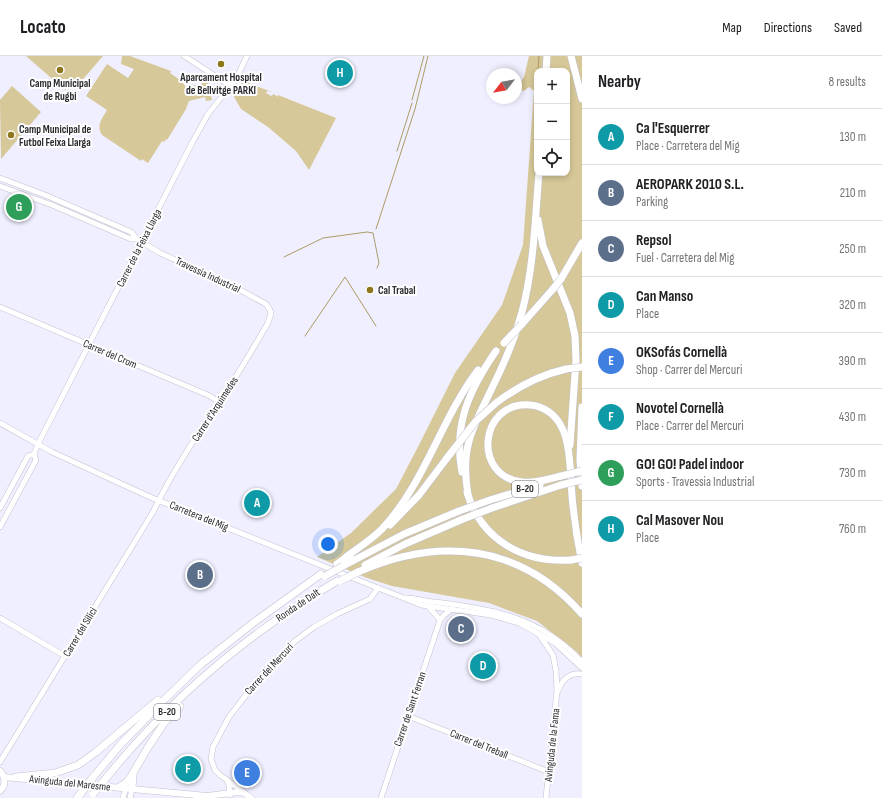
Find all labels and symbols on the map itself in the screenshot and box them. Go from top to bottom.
pin: H [327,58,353,88]
marker: Aparcament Hospital de Bellvitge PARKI [216,59,226,69]
marker: Camp Municipal de Rugbi [55,65,65,75]
north arrow [486,68,522,104]
place label: Aparcament Hospital de Bellvitge PARKI [179,71,262,97]
place label: Camp Municipal de Rugbi [29,77,91,103]
place label: Camp Municipal de Futbol Feixa Llarga [19,123,92,149]
marker: Camp Municipal de Futbol Feixa Llarga [6,130,16,140]
pin: G [6,192,32,222]
street label: Carrer de la Feixa Llarga [114,207,164,289]
street label: Travessia Industrial [173,254,243,296]
place label: Cal Trabal [378,284,415,297]
marker: Cal Trabal [365,285,375,295]
street label: Carrer del Crom [81,337,139,371]
street label: Carrer d'Arquímedes [189,374,241,444]
road number: B-20 [512,481,538,497]
pin: A [244,488,270,518]
street label: Carretera del Mig [168,498,231,534]
your location [318,534,338,554]
pin: B [187,560,213,590]
street label: Ronda de Dalt [273,585,323,625]
street label: Carrer del Silici [60,605,100,659]
pin: C [448,614,474,644]
street label: Carrer del Mercuri [242,641,296,697]
pin: D [470,651,496,681]
street label: Carrer de Sant Ferran [391,670,429,748]
road number: B-20 [154,704,180,720]
street label: Avinguda de la Fama [542,708,562,783]
street label: Carrer del Treball [448,726,510,762]
pin: F [175,754,201,784]
pin: E [234,758,260,788]
street label: Avinguda del Maresme [28,772,111,794]

